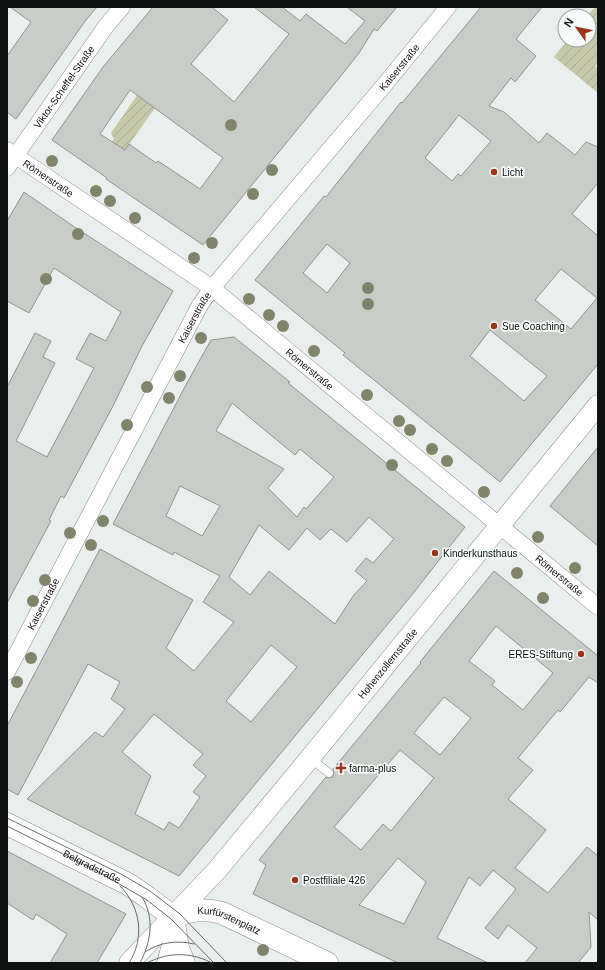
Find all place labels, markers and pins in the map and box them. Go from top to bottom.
marker: Licht [489,167,499,177]
place label: Licht [502,167,523,178]
marker: Sue Coaching [489,321,499,331]
place label: Sue Coaching [502,321,565,332]
marker: Kinderkunsthaus [430,548,440,558]
place label: Kinderkunsthaus [443,548,518,559]
place label: ERES-Stiftung [509,649,573,660]
marker: ERES-Stiftung [576,649,586,659]
marker: farma-plus [336,763,346,773]
place label: farma-plus [349,763,396,774]
marker: Postfiliale 426 [290,875,300,885]
place label: Postfiliale 426 [303,875,366,886]

